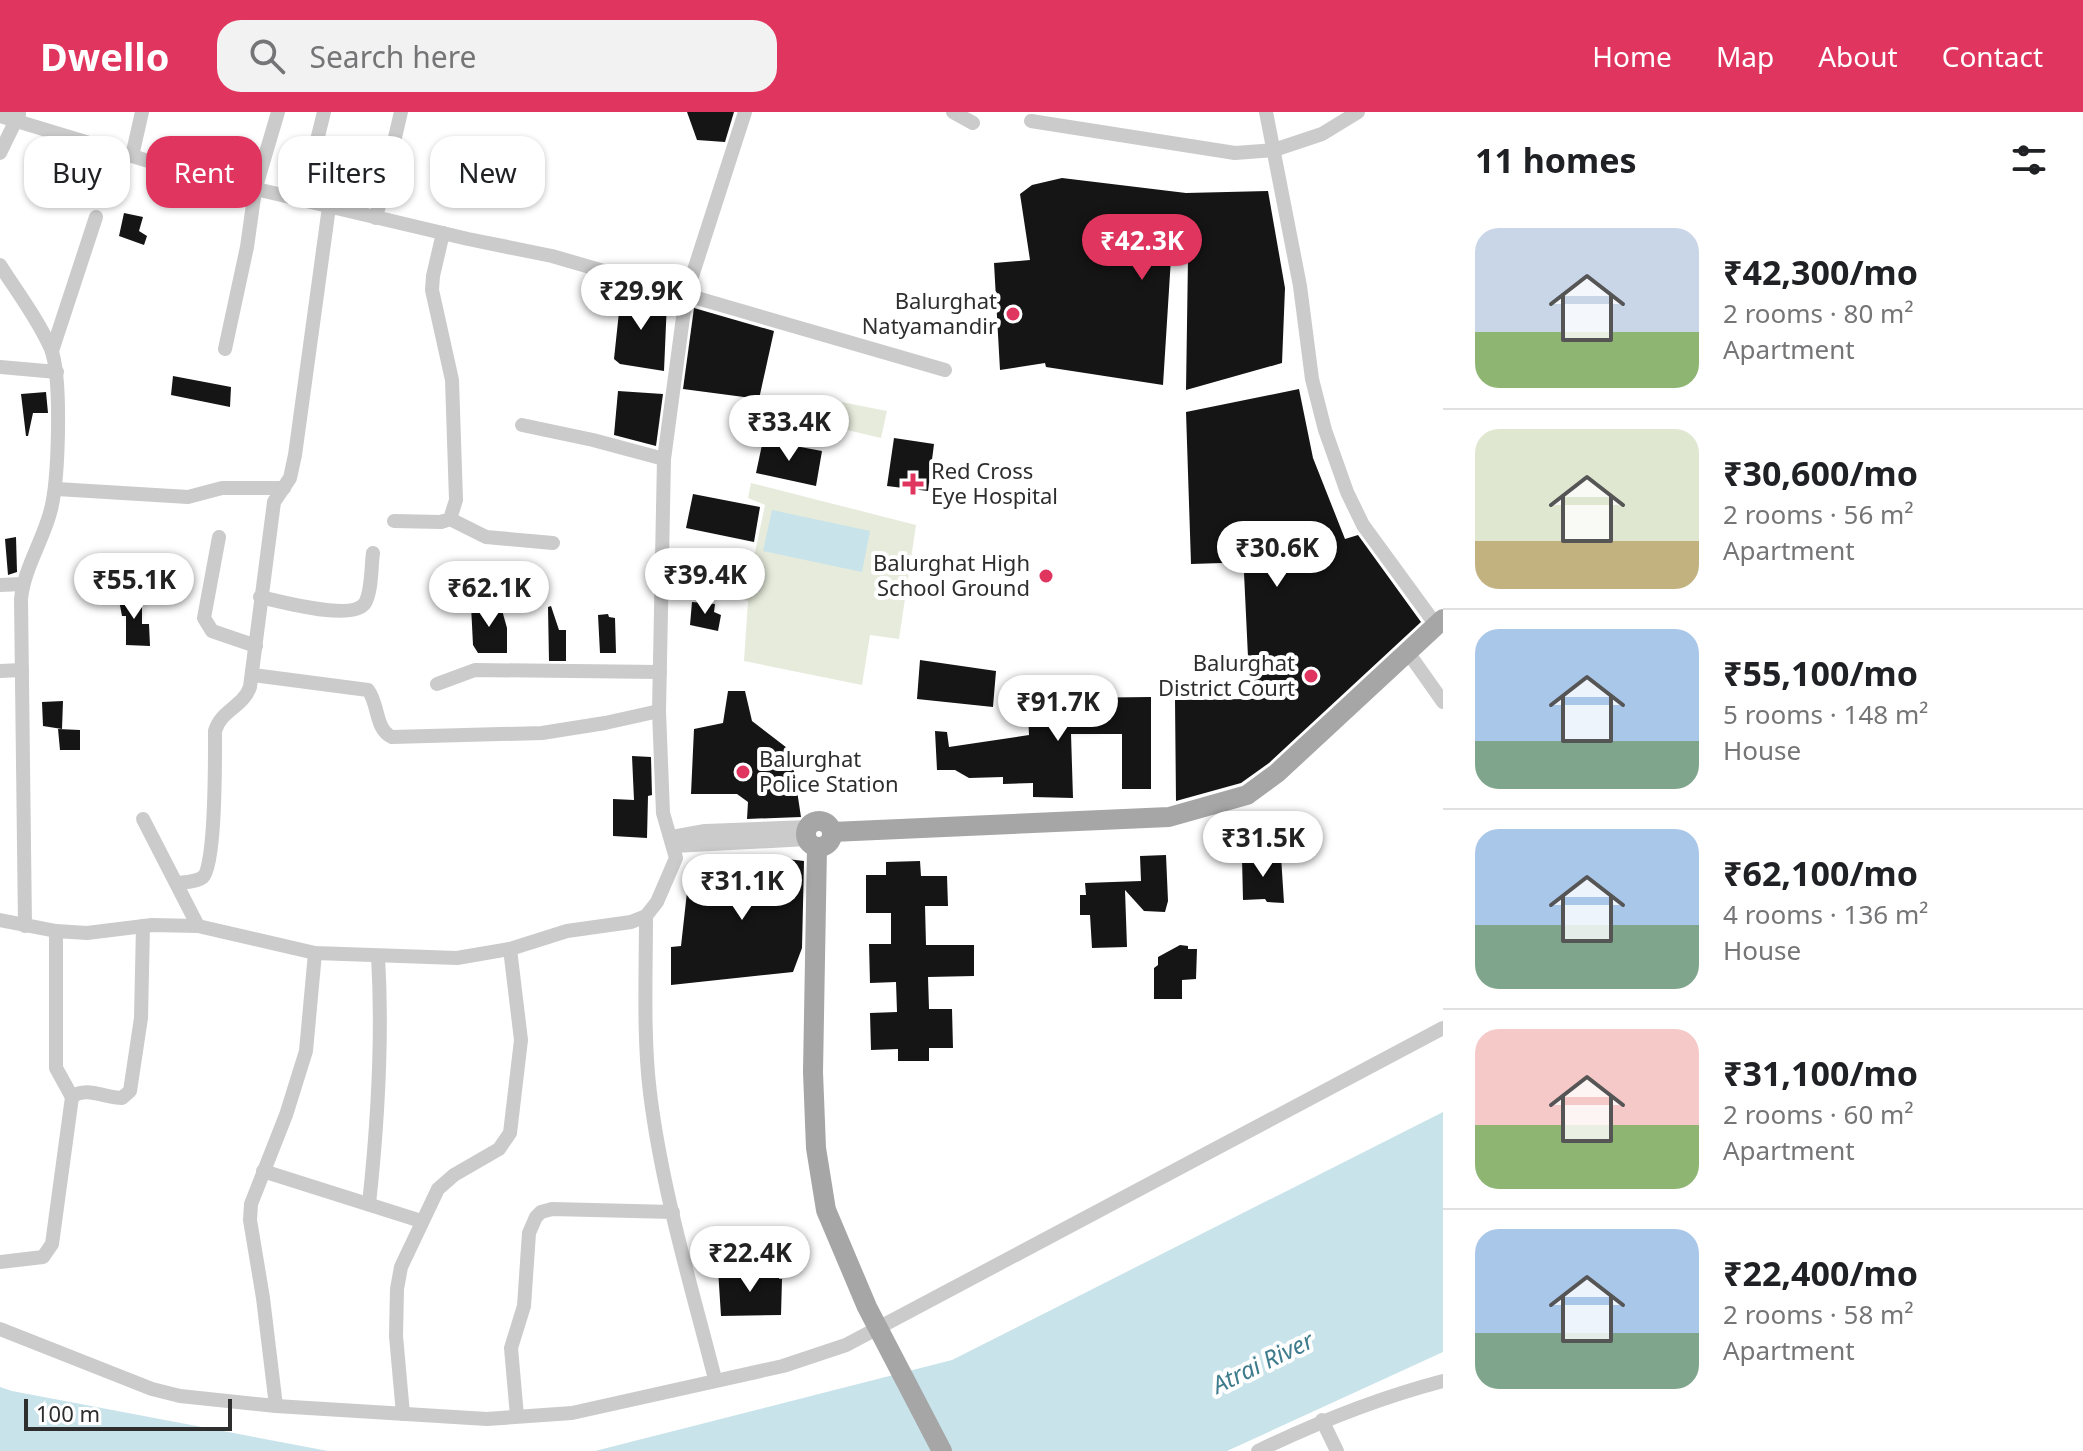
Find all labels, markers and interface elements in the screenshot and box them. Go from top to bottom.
search box [217,20,777,92]
text: Dwello [40,30,169,82]
icon: search [245,34,289,78]
text: Search here [309,36,476,77]
text: Home [1592,37,1672,75]
text: Map [1716,37,1774,75]
text: About [1818,37,1898,75]
text: Contact [1942,37,2043,75]
chip: Buy [24,136,130,208]
chip: Rent [146,136,262,208]
chip: Filters [278,136,414,208]
chip: New [430,136,545,208]
text: 11 homes [1475,137,1637,183]
icon: filters [2007,138,2051,182]
pin: ₹42.3K [1077,214,1207,282]
text: ₹42.3K [1100,222,1184,258]
text: ₹42,300/mo [1723,249,1918,295]
icon: home [1539,260,1635,356]
pin: ₹29.9K [576,264,706,332]
text: ₹29.9K [599,272,683,308]
place label: Balurghat Natyamandir [862,285,997,340]
text: 2 rooms · 80 m² [1723,295,1913,331]
marker: Balurghat Natyamandir [1004,305,1022,323]
text: Apartment [1723,331,1855,367]
pin: ₹33.4K [724,395,854,463]
text: ₹33.4K [747,403,831,439]
text: ₹30,600/mo [1723,450,1918,496]
place label: Red Cross Eye Hospital [931,455,1058,510]
icon: home [1539,461,1635,557]
marker: Red Cross Eye Hospital [902,473,924,495]
text: 2 rooms · 56 m² [1723,496,1913,532]
pin: ₹30.6K [1212,521,1342,589]
text: ₹30.6K [1235,529,1319,565]
text: Apartment [1723,532,1855,568]
place label: Balurghat High School Ground [873,547,1030,602]
pin: ₹39.4K [640,548,770,616]
pin: ₹55.1K [69,553,199,621]
text: ₹39.4K [663,556,747,592]
text: ₹55.1K [92,561,176,597]
pin: ₹62.1K [424,561,554,629]
marker: Balurghat High School Ground [1037,567,1055,585]
text: ₹62.1K [447,569,531,605]
place label: Balurghat District Court [1158,647,1295,702]
text: ₹55,100/mo [1723,650,1918,696]
icon: home [1539,661,1635,757]
marker: Balurghat District Court [1302,667,1320,685]
pin: ₹91.7K [993,675,1123,743]
text: ₹91.7K [1016,683,1100,719]
text: 5 rooms · 148 m² [1723,696,1928,732]
text: House [1723,732,1801,768]
place label: Balurghat Police Station [759,743,899,798]
marker: Balurghat Police Station [734,763,752,781]
pin: ₹31.5K [1198,811,1328,879]
text: ₹31.5K [1221,819,1305,855]
text: ₹62,100/mo [1723,850,1918,896]
pin: ₹31.1K [677,854,807,922]
icon: home [1539,861,1635,957]
text: ₹31.1K [700,862,784,898]
text: 4 rooms · 136 m² [1723,896,1928,932]
text: House [1723,932,1801,968]
text: ₹31,100/mo [1723,1050,1918,1096]
icon: home [1539,1061,1635,1157]
text: 2 rooms · 60 m² [1723,1096,1913,1132]
text: Apartment [1723,1132,1855,1168]
pin: ₹22.4K [685,1226,815,1294]
text: ₹22.4K [708,1234,792,1270]
text: ₹22,400/mo [1723,1250,1918,1296]
icon: home [1539,1261,1635,1357]
text: 2 rooms · 58 m² [1723,1296,1913,1332]
water label: Atrai River [1204,1322,1320,1401]
text: Apartment [1723,1332,1855,1368]
scale bar [24,1395,232,1431]
text: 100 m [36,1398,100,1428]

